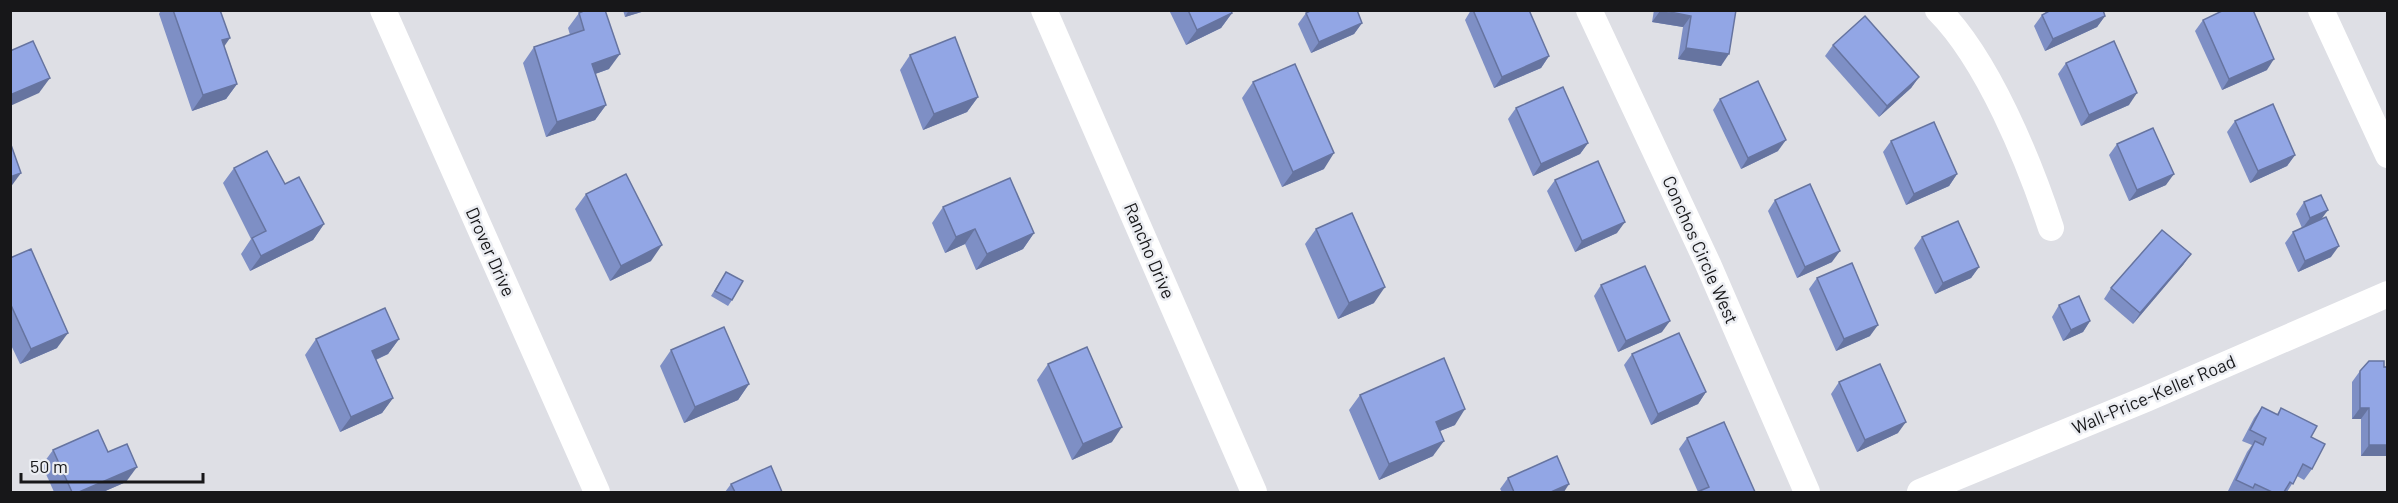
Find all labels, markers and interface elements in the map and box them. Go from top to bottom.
street label: Conchos Circle West [1658,172,1743,327]
street label: Rancho Drive [1120,199,1180,302]
street label: Drover Drive [462,204,520,300]
street label: Wall-Price-Keller Road [2069,350,2239,438]
scale bar [21,446,202,484]
text: 50 m [30,455,68,477]

